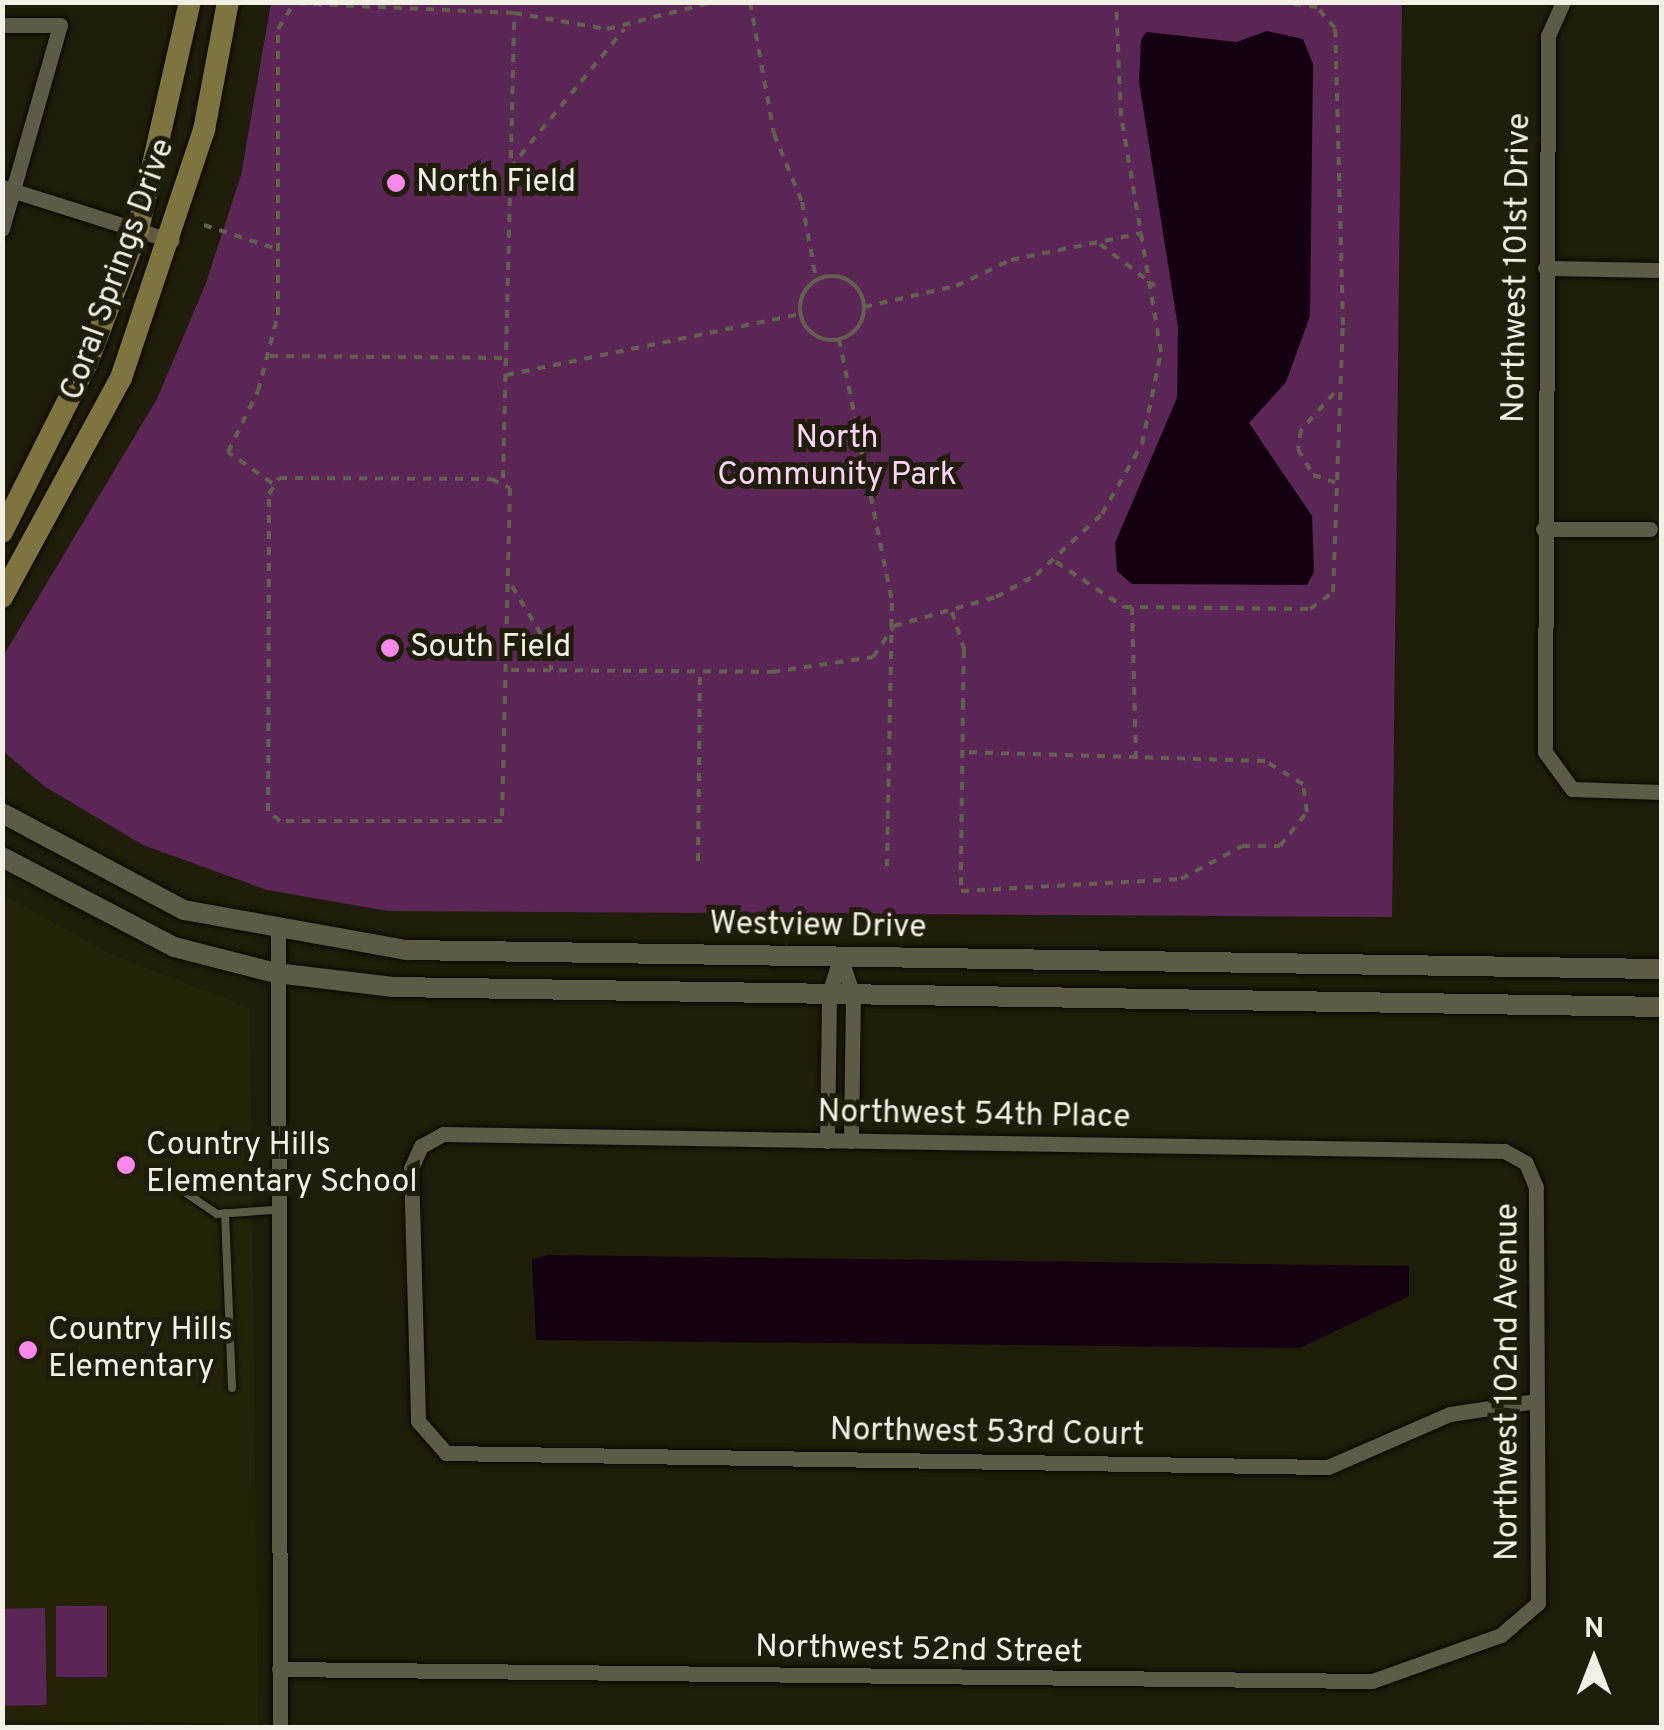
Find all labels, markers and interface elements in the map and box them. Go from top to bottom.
street label: Northwest 101st Drive [1496,113,1540,423]
street label: Coral Springs Drive [54,134,184,406]
place label: North Field [416,164,576,202]
marker: North Field [385,172,407,194]
park label: North Community Park [717,421,957,496]
place label: South Field [410,629,571,667]
marker: South Field [379,637,401,659]
street label: Westview Drive [709,906,927,948]
street label: Northwest 54th Place [817,1094,1131,1138]
place label: Country Hills Elementary School [146,1128,418,1203]
marker: Country Hills Elementary School [115,1154,137,1176]
street label: Northwest 102nd Avenue [1490,1202,1528,1562]
place label: Country Hills Elementary [48,1313,233,1388]
marker: Country Hills Elementary [17,1339,39,1361]
street label: Northwest 53rd Court [829,1412,1145,1456]
north arrow [1544,1610,1644,1710]
text: N [1584,1612,1604,1648]
street label: Northwest 52nd Street [755,1629,1083,1673]

